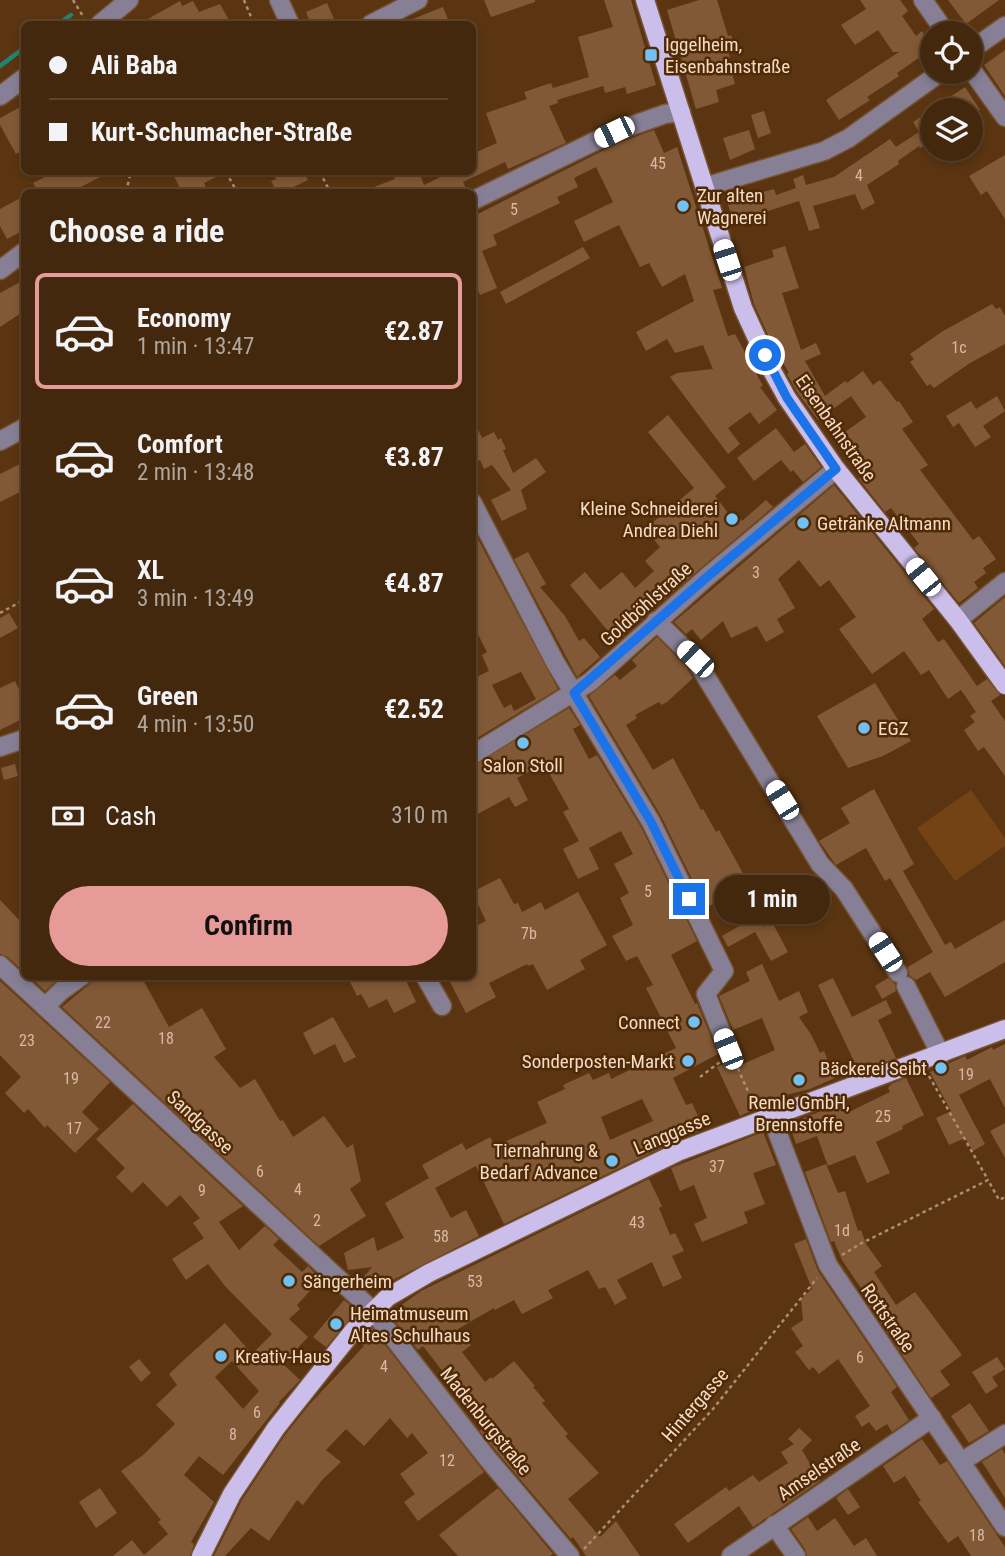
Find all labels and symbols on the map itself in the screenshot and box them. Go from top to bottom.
place label: Iggelheim, Eisenbahnstraße [665,33,790,78]
marker: Iggelheim, Eisenbahnstraße [643,47,659,63]
car [591,113,638,151]
house number: 45 [650,154,666,173]
house number: 4 [855,166,863,185]
place label: Zur alten Wagnerei [697,184,767,229]
marker: Zur alten Wagnerei [675,198,691,214]
house number: 5 [510,200,518,219]
car [711,237,744,283]
house number: 1c [951,338,967,357]
route start [749,339,781,371]
street label: Eisenbahnstraße [791,370,881,486]
place label: Kleine Schneiderei Andrea Diehl [580,497,718,542]
marker: Kleine Schneiderei Andrea Diehl [724,511,740,527]
place label: Getränke Altmann [817,512,951,535]
marker: Getränke Altmann [795,515,811,531]
car [902,554,945,600]
street label: Goldböhlstraße [596,557,696,651]
house number: 3 [752,563,760,582]
car [673,637,718,681]
place label: EGZ [878,717,909,740]
marker: EGZ [856,720,872,736]
marker: Salon Stoll [515,735,531,751]
place label: Salon Stoll [483,754,563,777]
car [762,777,803,823]
callout: 1 min [714,874,829,923]
house number: 5 [644,882,652,901]
route end [673,883,705,915]
house number: 7b [521,924,537,943]
car [865,929,906,975]
place label: Connect [618,1011,680,1034]
house number: 22 [95,1013,111,1032]
marker: Connect [686,1014,702,1030]
car [711,1026,746,1072]
house number: 18 [158,1029,174,1048]
house number: 23 [19,1031,35,1050]
place label: Sonderposten-Markt [522,1050,674,1073]
marker: Sonderposten-Markt [680,1053,696,1069]
place label: Bäckerei Seibt [820,1057,927,1080]
marker: Bäckerei Seibt [933,1060,949,1076]
house number: 19 [958,1065,974,1084]
house number: 19 [63,1069,79,1088]
marker: Remle GmbH, Brennstoffe [791,1072,807,1088]
street label: Sandgasse [162,1086,238,1159]
place label: Remle GmbH, Brennstoffe [748,1091,850,1136]
street label: Langgasse [630,1106,714,1159]
house number: 25 [875,1107,891,1126]
house number: 17 [66,1119,82,1138]
place label: Tiernahrung & Bedarf Advance [480,1139,599,1184]
marker: Tiernahrung & Bedarf Advance [604,1153,620,1169]
house number: 37 [709,1157,725,1176]
house number: 6 [256,1162,264,1181]
house number: 4 [294,1180,302,1199]
house number: 9 [198,1181,206,1200]
house number: 2 [313,1211,321,1230]
house number: 43 [629,1213,645,1232]
house number: 1d [834,1221,850,1240]
house number: 58 [433,1227,449,1246]
place label: Sängerheim [303,1270,392,1293]
house number: 53 [467,1272,483,1291]
marker: Sängerheim [281,1273,297,1289]
street label: Rottstraße [856,1279,920,1357]
place label: Heimatmuseum Altes Schulhaus [350,1302,470,1347]
marker: Heimatmuseum Altes Schulhaus [328,1316,344,1332]
place label: Kreativ-Haus [235,1345,331,1368]
marker: Kreativ-Haus [213,1348,229,1364]
house number: 6 [856,1348,864,1367]
house number: 4 [380,1357,388,1376]
street label: Madenburgstraße [435,1362,537,1480]
street label: Hintergasse [657,1363,733,1447]
house number: 6 [253,1403,261,1422]
house number: 8 [229,1425,237,1444]
street label: Amselstraße [773,1433,865,1505]
house number: 12 [439,1451,455,1470]
house number: 18 [969,1526,985,1545]

